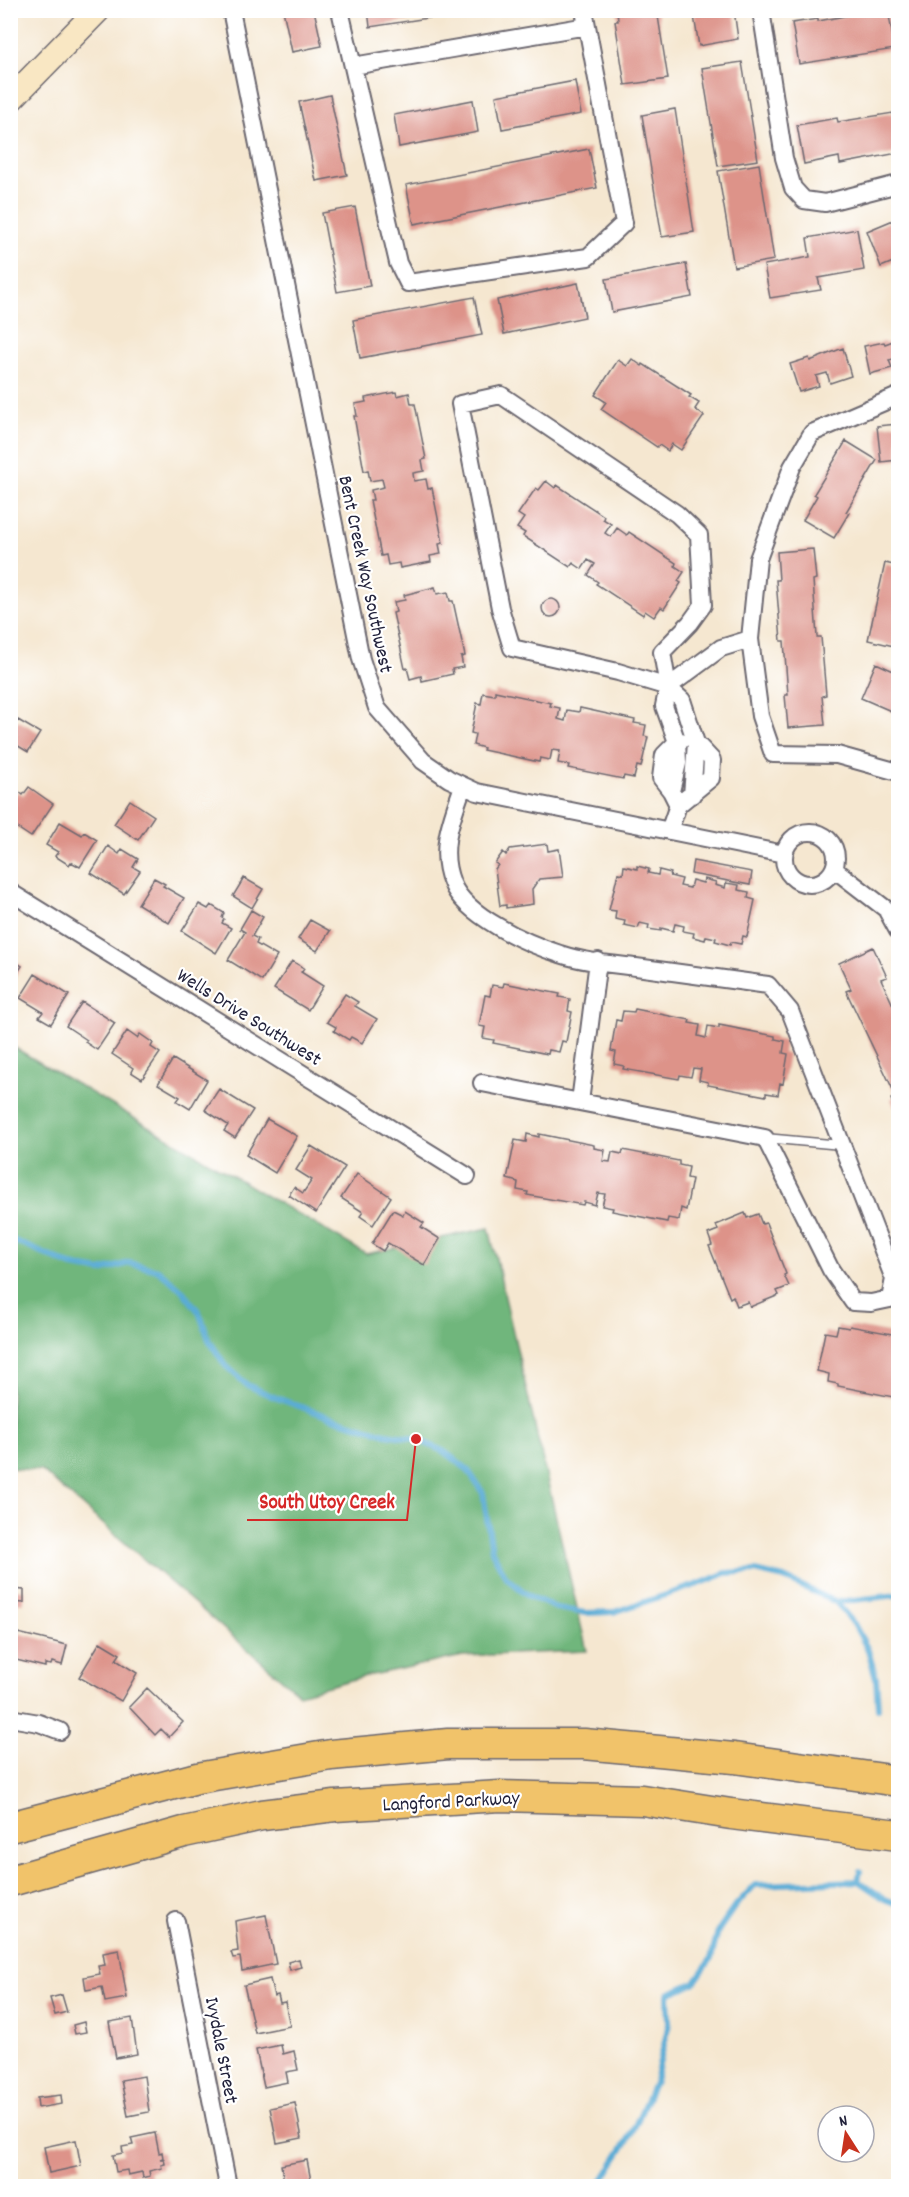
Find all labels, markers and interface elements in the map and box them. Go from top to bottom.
street label: Bent Creek Way Southwest [329,473,399,676]
street label: Wells Drive Southwest [170,963,326,1074]
callout: South Utoy Creek [247,1481,407,1520]
text: South Utoy Creek [259,1489,395,1519]
street label: Langford Parkway [382,1785,521,1821]
street label: Ivydale Street [196,1995,244,2106]
north arrow [816,2104,876,2164]
text: N [837,2110,850,2134]

